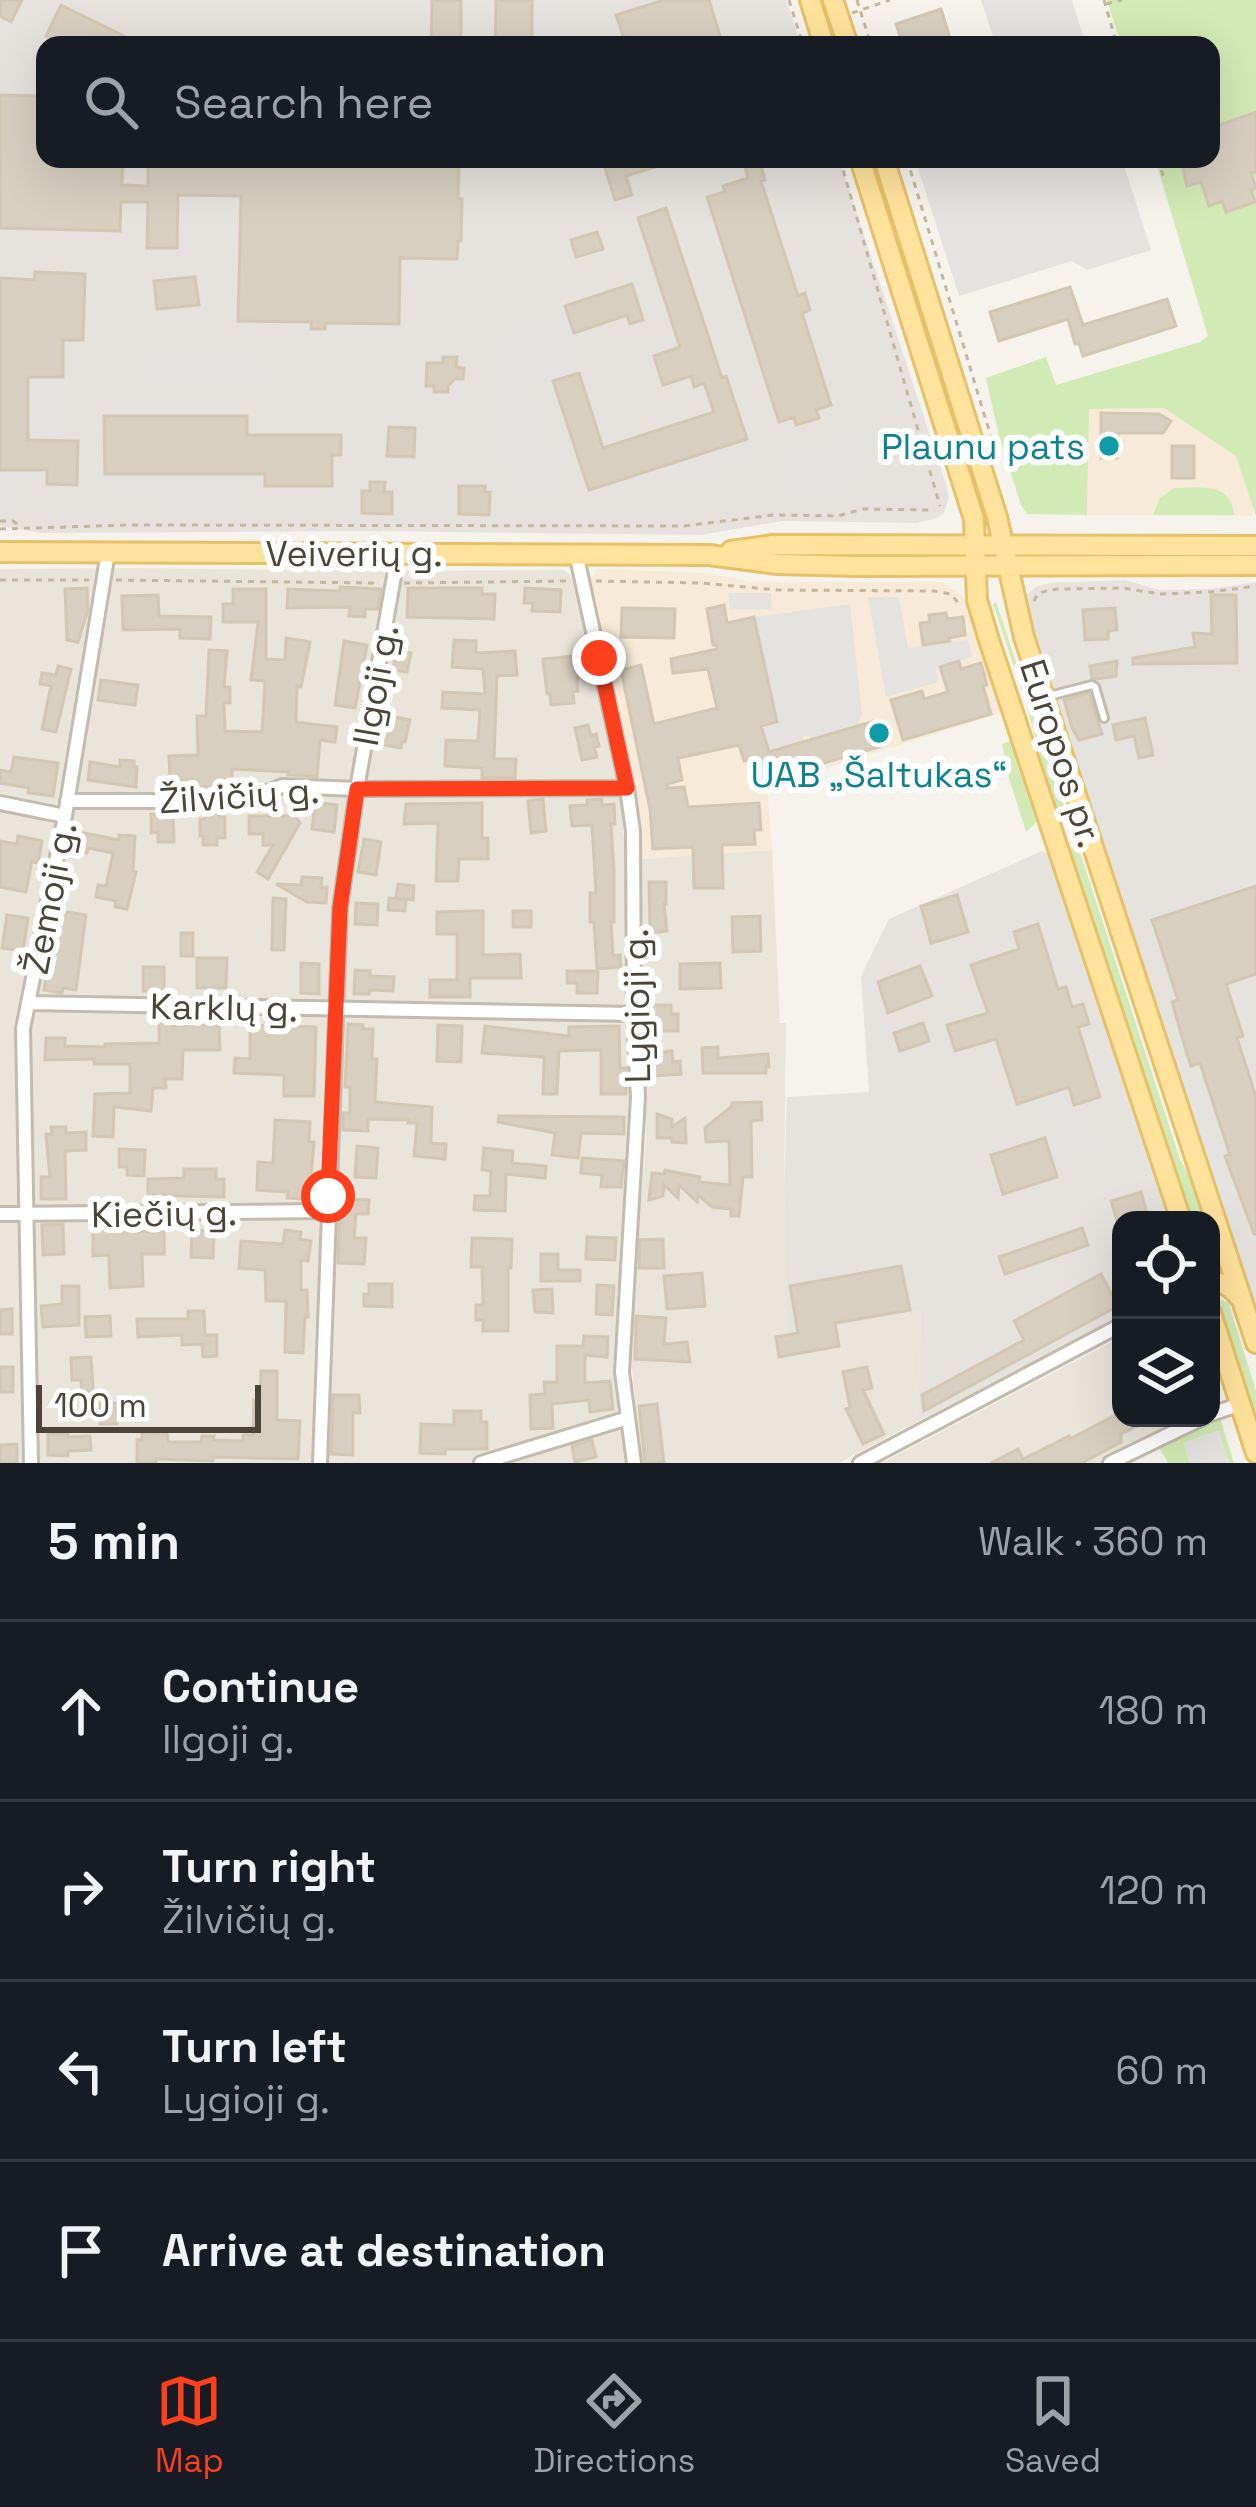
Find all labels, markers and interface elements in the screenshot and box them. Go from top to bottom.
search box [36,36,1220,168]
icon: search [78,69,144,135]
text: Search here [174,74,433,131]
place label: Plaunu pats [881,424,1085,470]
marker: Plaunu pats [1096,433,1122,459]
street label: Veiverių g. [266,531,442,577]
street label: Ilgoji g. [343,621,409,749]
route end [572,631,626,685]
street label: Europos pr. [1009,654,1113,853]
marker: UAB „Šaltukas“ [866,720,892,746]
place label: UAB „Šaltukas“ [750,752,1008,798]
street label: Žilvičių g. [157,767,321,825]
street label: Žemoji g. [13,818,87,978]
street label: Lygioji g. [613,928,661,1084]
street label: Karklų g. [150,984,298,1032]
route start [301,1169,355,1223]
street label: Kiečių g. [91,1190,237,1238]
map controls [1112,1211,1220,1427]
button: locate [1112,1211,1220,1319]
button: layers [1112,1319,1220,1427]
scale bar [36,1379,261,1432]
text: 100 m [54,1385,147,1427]
text: 5 min [48,1509,180,1574]
text: Walk · 360 m [978,1517,1208,1566]
text: Continue [162,1658,359,1715]
icon: ahead [48,1678,114,1744]
text: 180 m [1099,1686,1208,1735]
text: Ilgoji g. [162,1715,294,1764]
text: Turn right [162,1838,376,1895]
icon: right [48,1858,114,1924]
text: 120 m [1100,1866,1208,1915]
text: Žilvičių g. [162,1895,336,1944]
text: Turn left [162,2018,347,2075]
icon: left [48,2038,114,2104]
text: 60 m [1116,2046,1208,2095]
text: Lygioji g. [162,2075,330,2124]
icon: arrive [48,2218,114,2284]
text: Arrive at destination [162,2222,606,2279]
tab: Map [155,2368,224,2482]
tab: Directions [533,2368,695,2482]
tab: Saved [1005,2368,1101,2482]

